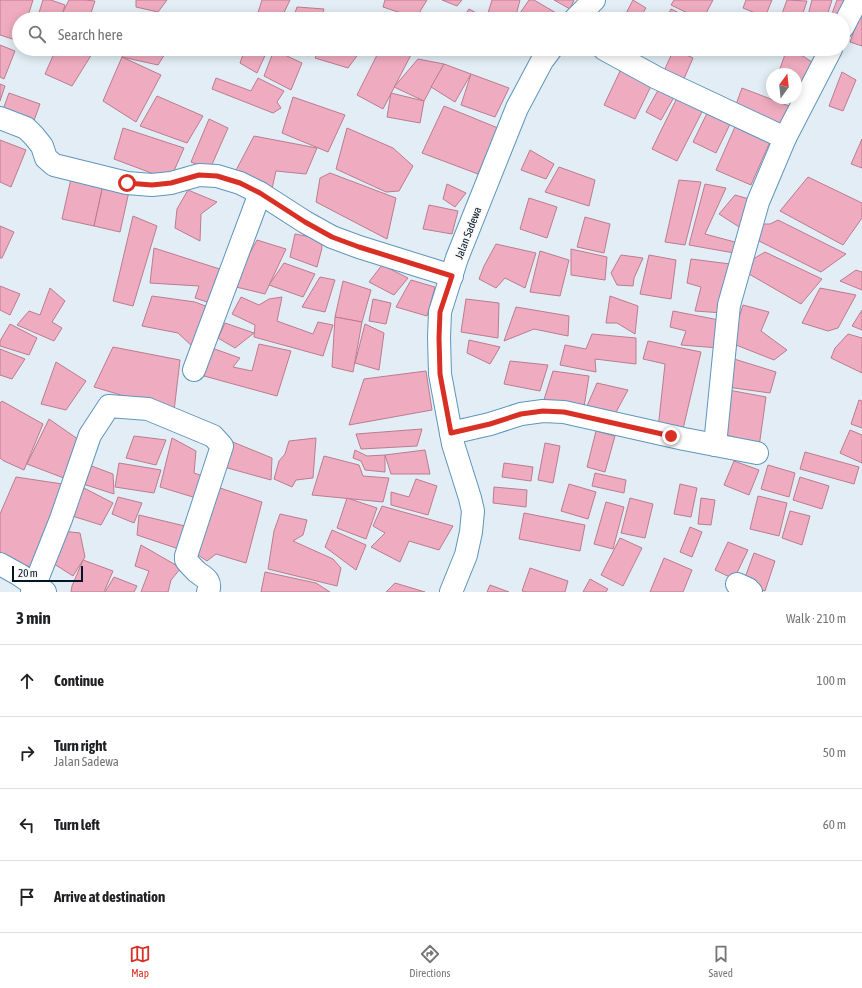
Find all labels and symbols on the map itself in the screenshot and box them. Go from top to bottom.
north arrow [766,68,802,104]
route start [118,174,136,192]
street label: Jalan Sadewa [453,205,483,261]
route end [662,427,680,445]
scale bar [12,564,83,583]

